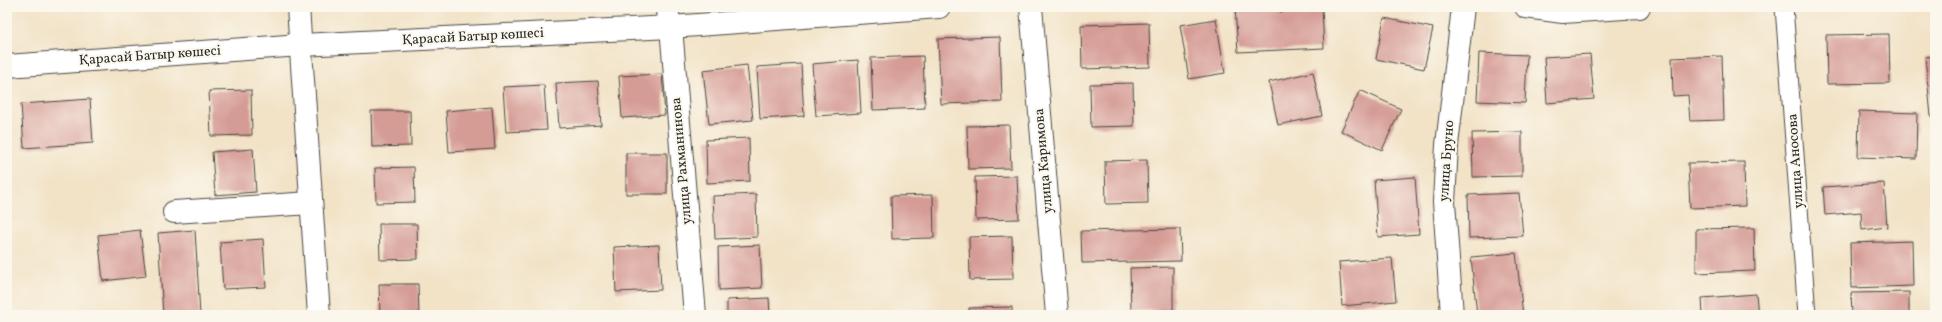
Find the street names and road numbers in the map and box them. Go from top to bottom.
street label: Қарасай Батыр көшесі [401,24,545,50]
street label: Қарасай Батыр көшесі [78,42,222,70]
street label: улица Рахманинова [667,97,697,225]
street label: улица Каримова [1030,108,1058,214]
street label: улица Аносова [1783,113,1809,209]
street label: улица Бруно [1435,120,1459,202]

